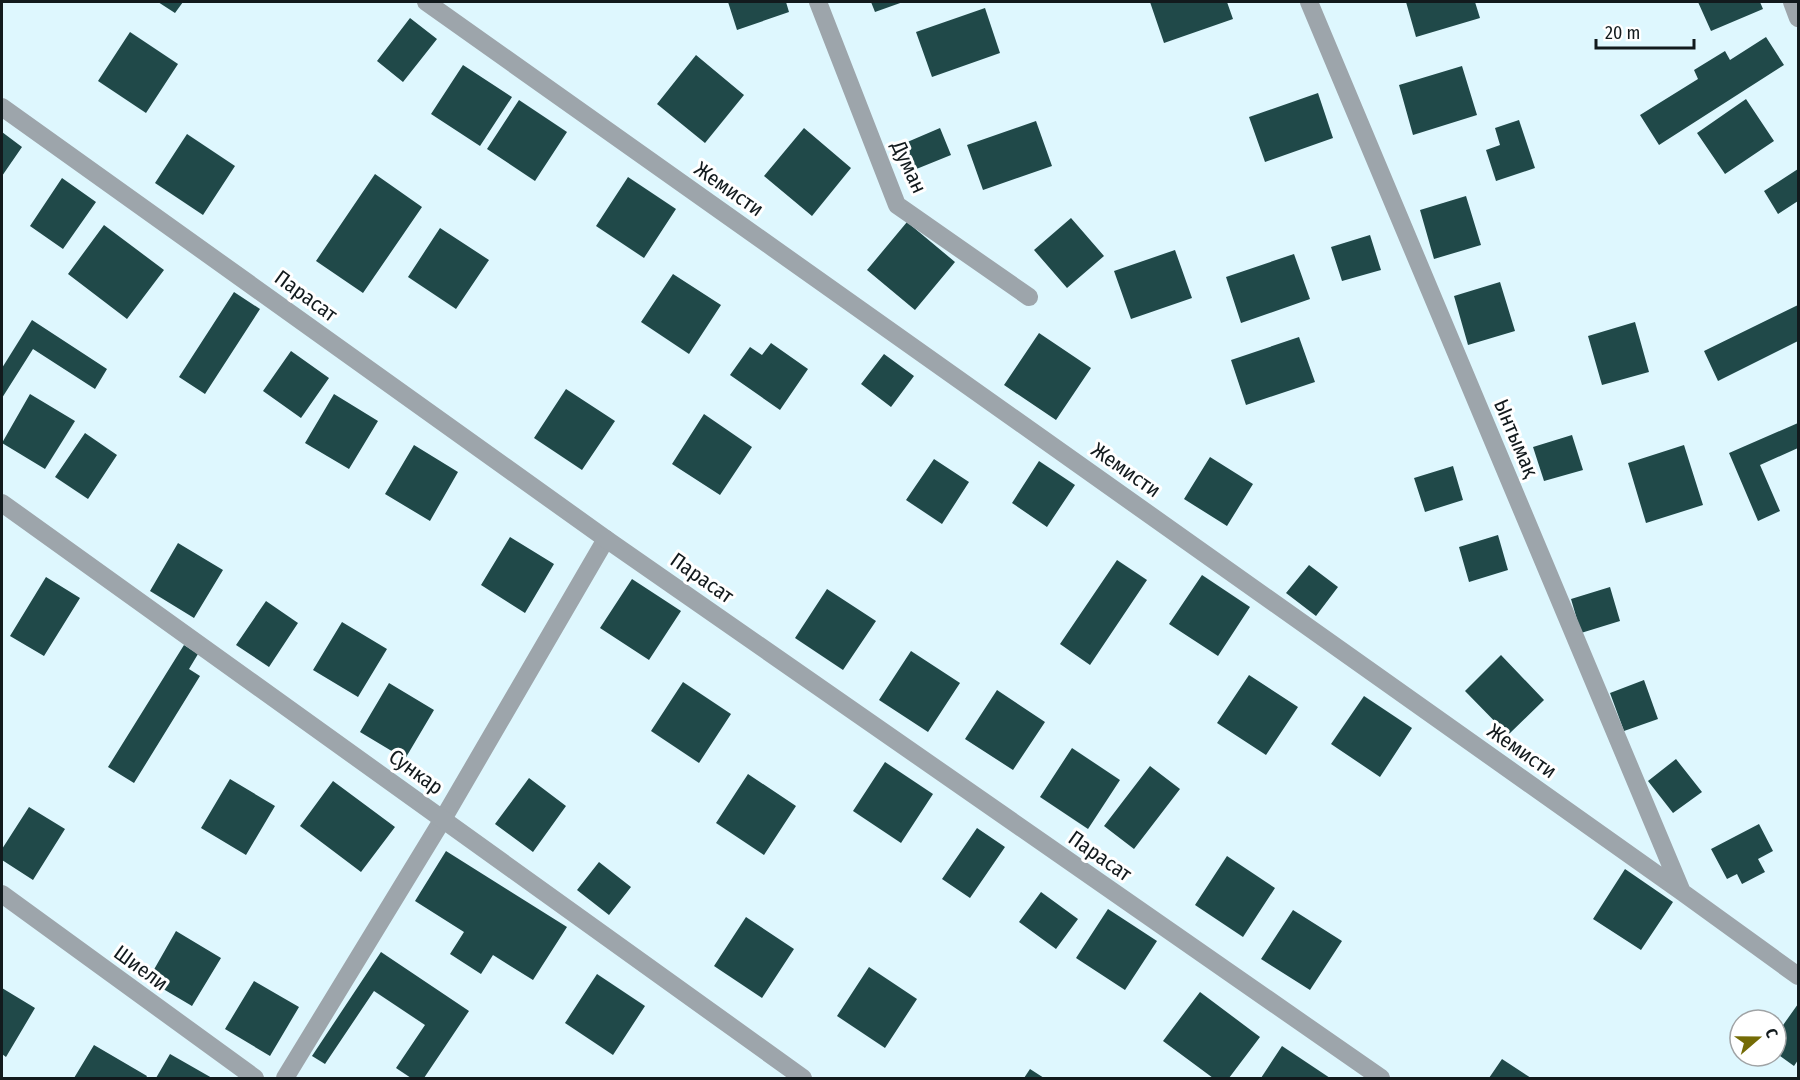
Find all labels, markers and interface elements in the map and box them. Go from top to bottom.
scale bar [1596,12,1694,50]
text: 20 m [1605,22,1640,44]
street label: Думан [885,136,932,197]
street label: Жемисти [689,156,769,222]
street label: Парасат [269,264,343,328]
street label: Ынтымақ [1488,395,1544,482]
street label: Жемисти [1086,437,1166,503]
street label: Парасат [665,547,739,609]
street label: Жемисти [1482,718,1562,784]
street label: Сункар [384,744,448,800]
street label: Парасат [1063,825,1137,887]
street label: Шиели [109,940,173,996]
north arrow [1728,1008,1788,1068]
text: С [1761,1026,1782,1041]

